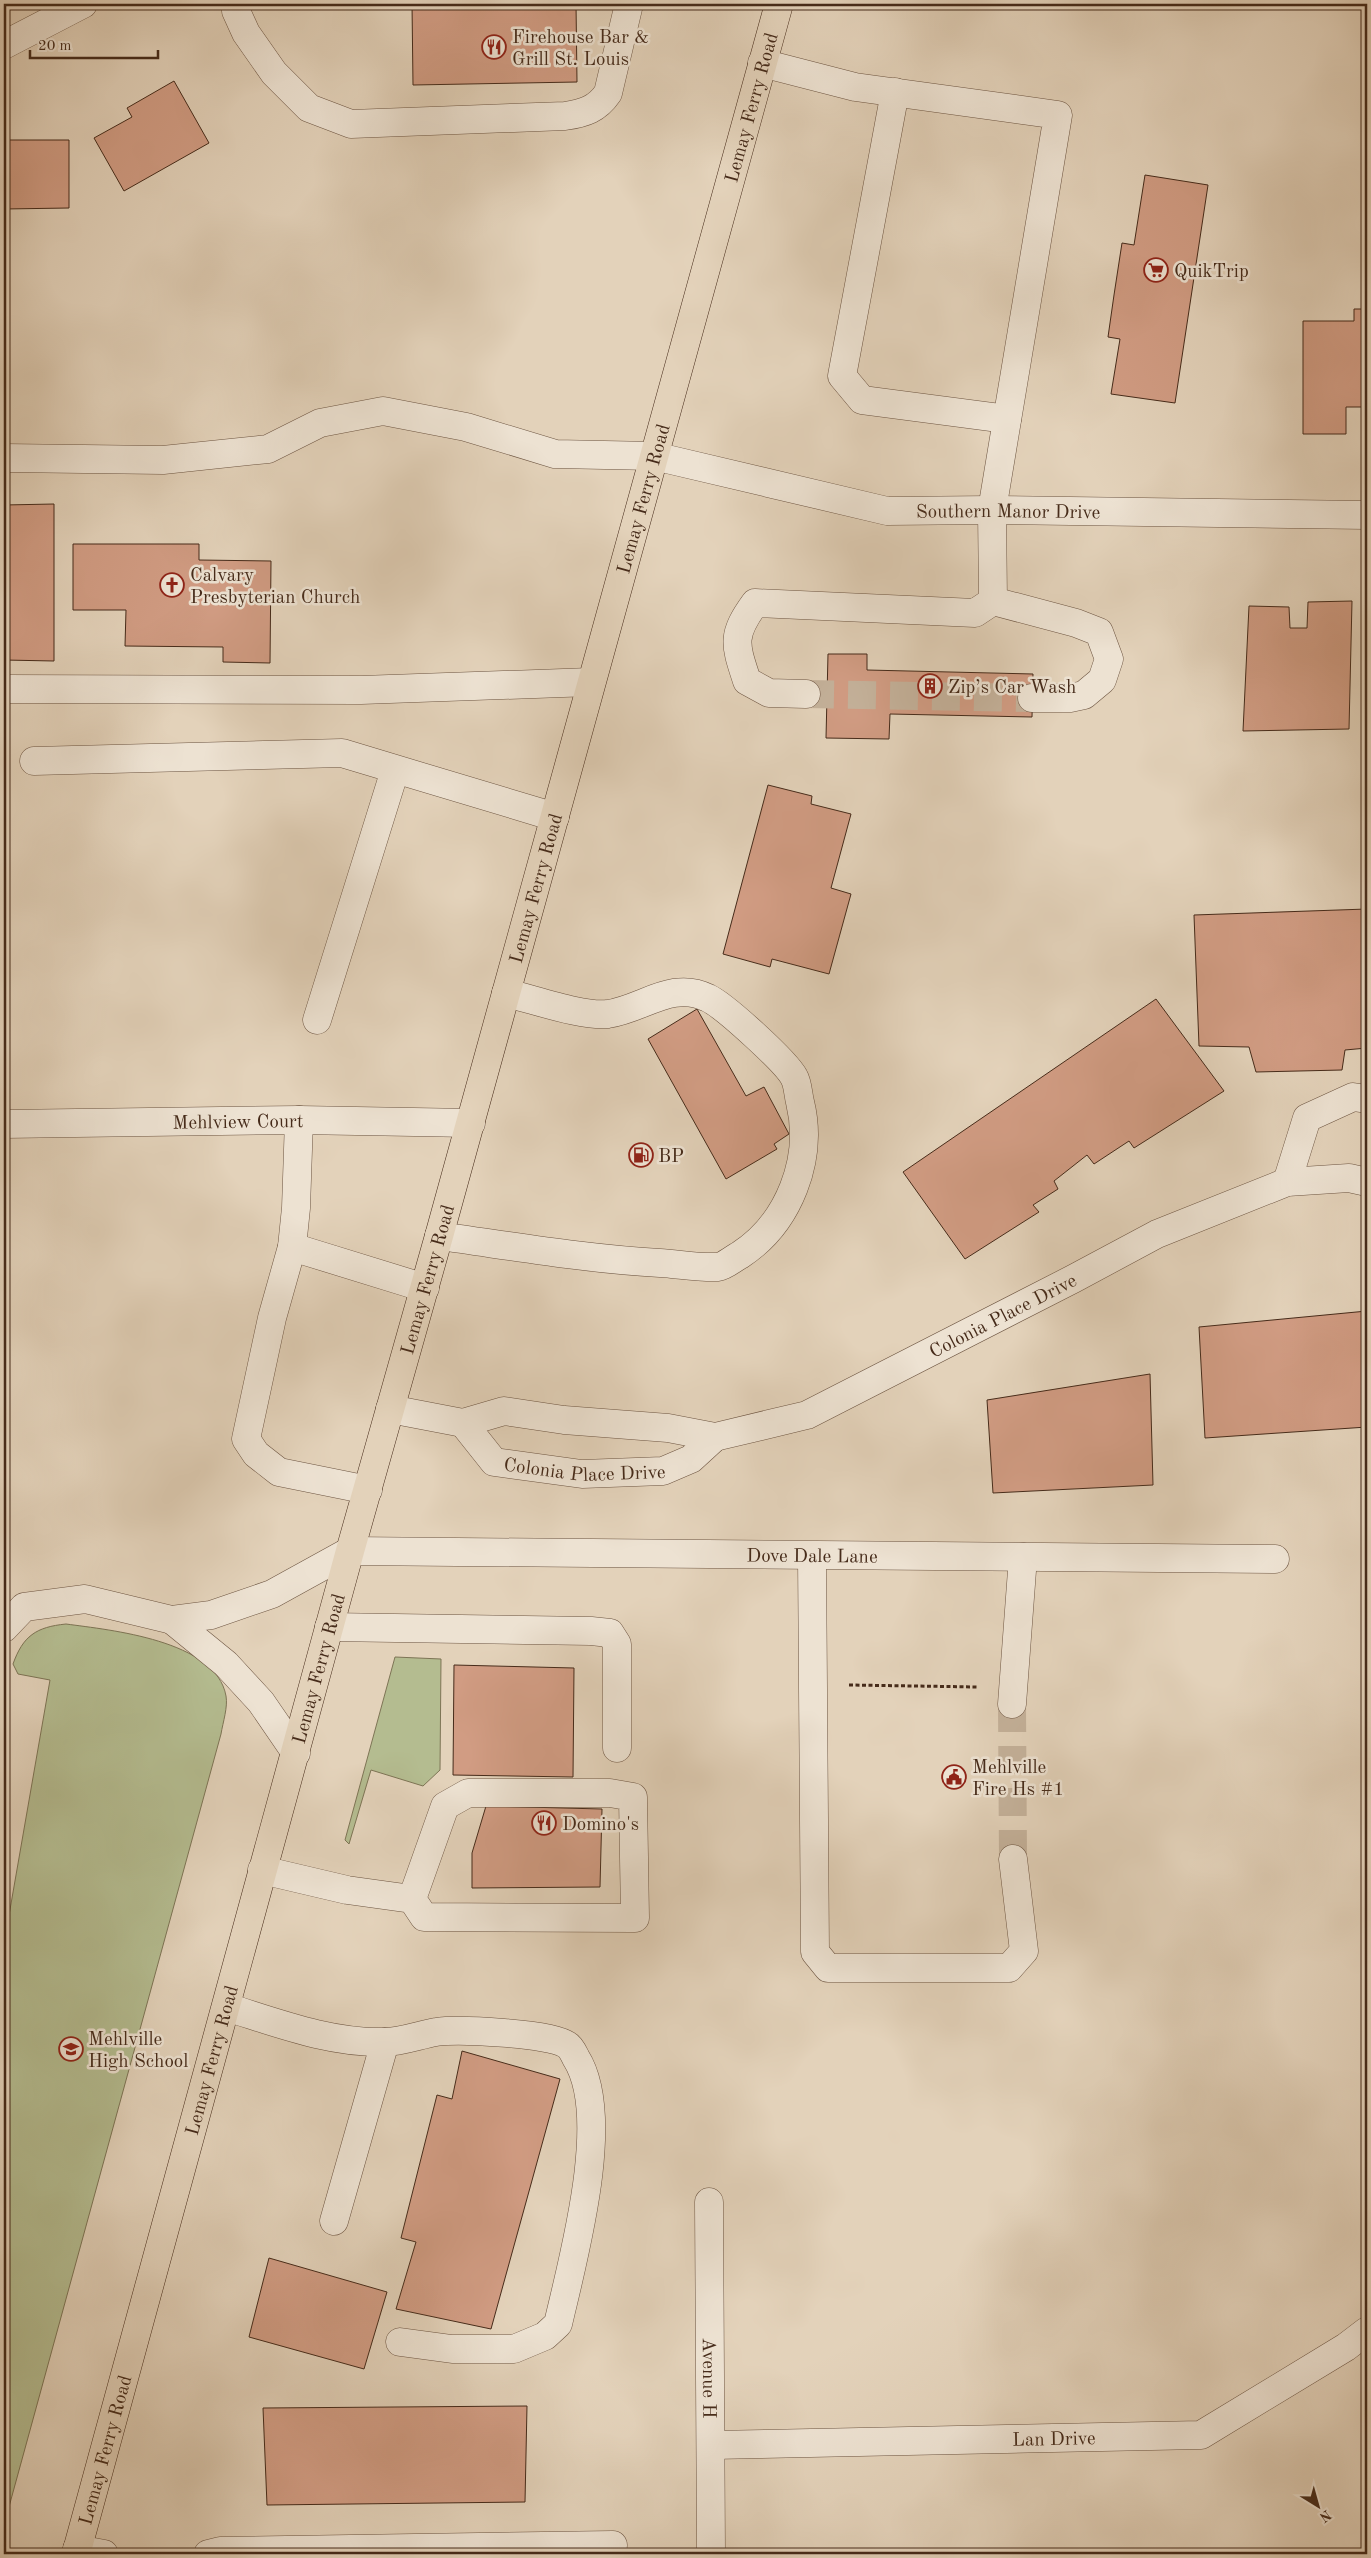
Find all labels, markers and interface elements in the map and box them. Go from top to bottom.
scale bar [30,28,158,60]
place label: Firehouse Bar & Grill St. Louis [512,29,649,70]
street label: Lemay Ferry Road [723,31,783,185]
restaurant icon: Firehouse Bar & Grill St. Louis [481,34,507,60]
text: 20 m [38,39,72,54]
supermarket icon: QuikTrip [1143,257,1169,283]
place label: QuikTrip [1174,263,1249,282]
street label: Lemay Ferry Road [615,422,675,576]
street label: Southern Manor Drive [916,503,1100,523]
place label: Calvary Presbyterian Church [190,567,360,608]
church icon: Calvary Presbyterian Church [159,572,185,598]
building icon: Zip’s Car Wash [917,673,943,699]
place label: Zip’s Car Wash [948,679,1076,698]
street label: Lemay Ferry Road [508,812,567,966]
street label: Mehlview Court [172,1113,304,1134]
fuel station icon: BP [628,1142,654,1168]
place label: BP [658,1148,684,1167]
street label: Lemay Ferry Road [399,1203,459,1357]
street label: Colonia Place Drive [927,1272,1080,1363]
street label: Colonia Place Drive [502,1456,666,1486]
street label: Dove Dale Lane [746,1547,878,1568]
street label: Lemay Ferry Road [291,1592,350,1746]
place label: Mehlville Fire Hs #1 [972,1759,1064,1800]
public building icon: Mehlville Fire Hs #1 [941,1764,967,1790]
restaurant icon: Domino's [531,1810,557,1836]
place label: Domino's [562,1816,639,1835]
street label: Lemay Ferry Road [184,1984,243,2138]
place label: Mehlville High School [88,2031,188,2072]
school or university icon: Mehlville High School [58,2036,84,2062]
street label: Avenue H [698,2338,717,2418]
street label: Lemay Ferry Road [77,2373,136,2528]
street label: Lan Drive [1012,2430,1096,2451]
north arrow [1294,2480,1344,2530]
text: N [1316,2507,1334,2525]

